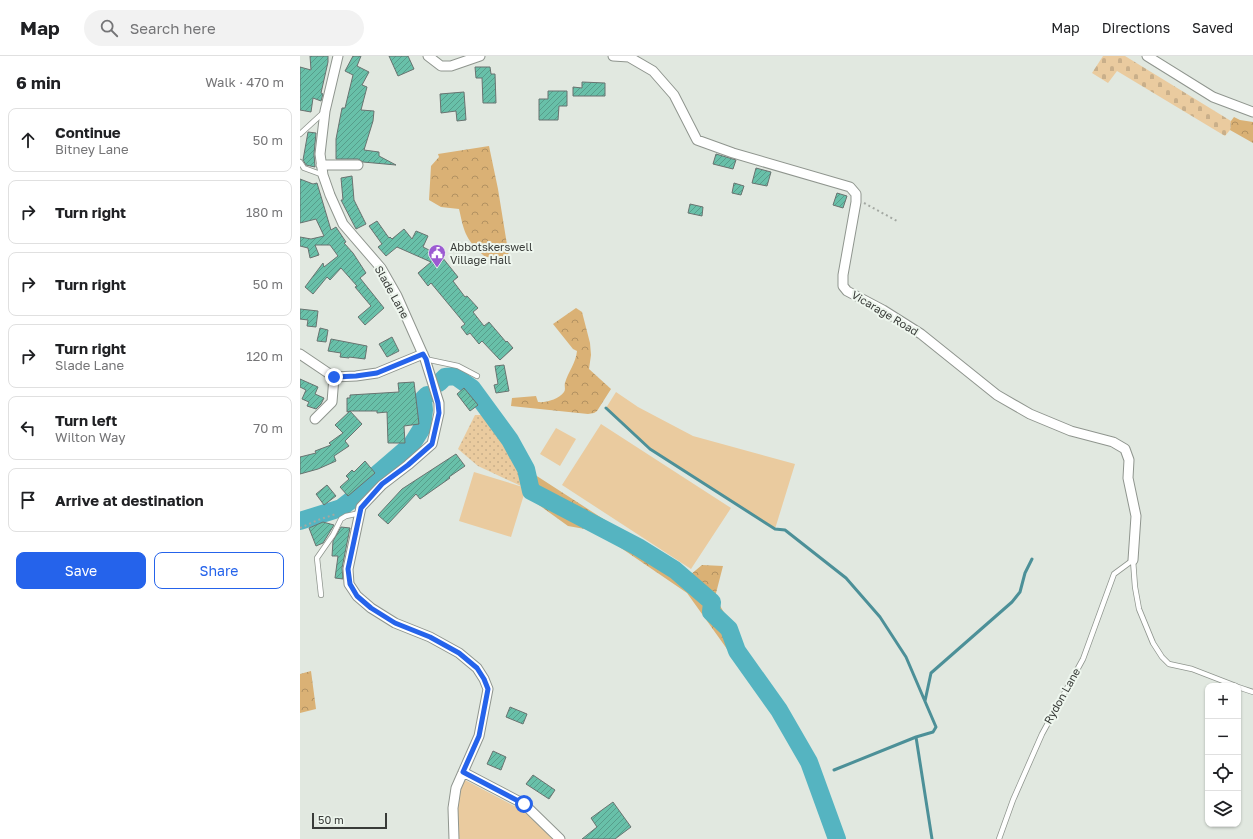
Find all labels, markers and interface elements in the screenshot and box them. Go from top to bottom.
search box [84,10,364,46]
text: Map [20,16,60,39]
icon: search [98,17,120,39]
text: Search here [130,19,216,37]
text: Map [1051,19,1080,36]
text: Directions [1102,19,1170,36]
text: Saved [1192,19,1233,36]
text: 6 min [16,72,61,93]
text: Walk · 470 m [205,74,284,90]
text: Continue [55,123,121,141]
icon: ahead [17,129,39,151]
text: 50 m [253,132,283,148]
text: Bitney Lane [55,141,129,157]
icon: right [17,201,39,223]
text: Turn right [55,203,126,221]
text: 180 m [246,204,283,220]
place label: Abbotskerswell Village Hall [450,240,533,266]
public building icon: Abbotskerswell Village Hall [427,243,447,268]
street label: Slade Lane [373,263,412,320]
icon: right [17,273,39,295]
text: Turn right [55,275,126,293]
text: 50 m [253,276,283,292]
street label: Vicarage Road [849,287,921,338]
text: Turn right [55,339,126,357]
icon: right [17,345,39,367]
text: 120 m [246,348,283,364]
text: Slade Lane [55,357,124,373]
route end [325,368,343,386]
text: Turn left [55,411,117,429]
icon: left [17,417,39,439]
text: 70 m [253,420,283,436]
text: Wilton Way [55,429,125,445]
icon: arrive [17,489,39,511]
text: Arrive at destination [55,491,204,509]
button: Save [16,552,146,589]
button: Share [154,552,284,589]
street label: Rydon Lane [1041,665,1082,726]
map controls [1205,683,1241,827]
button: + [1205,683,1241,719]
button: − [1205,719,1241,755]
button: locate [1205,755,1241,791]
button: layers [1205,791,1241,827]
route start [515,795,533,813]
scale bar [312,811,387,830]
text: 50 m [318,813,344,826]

